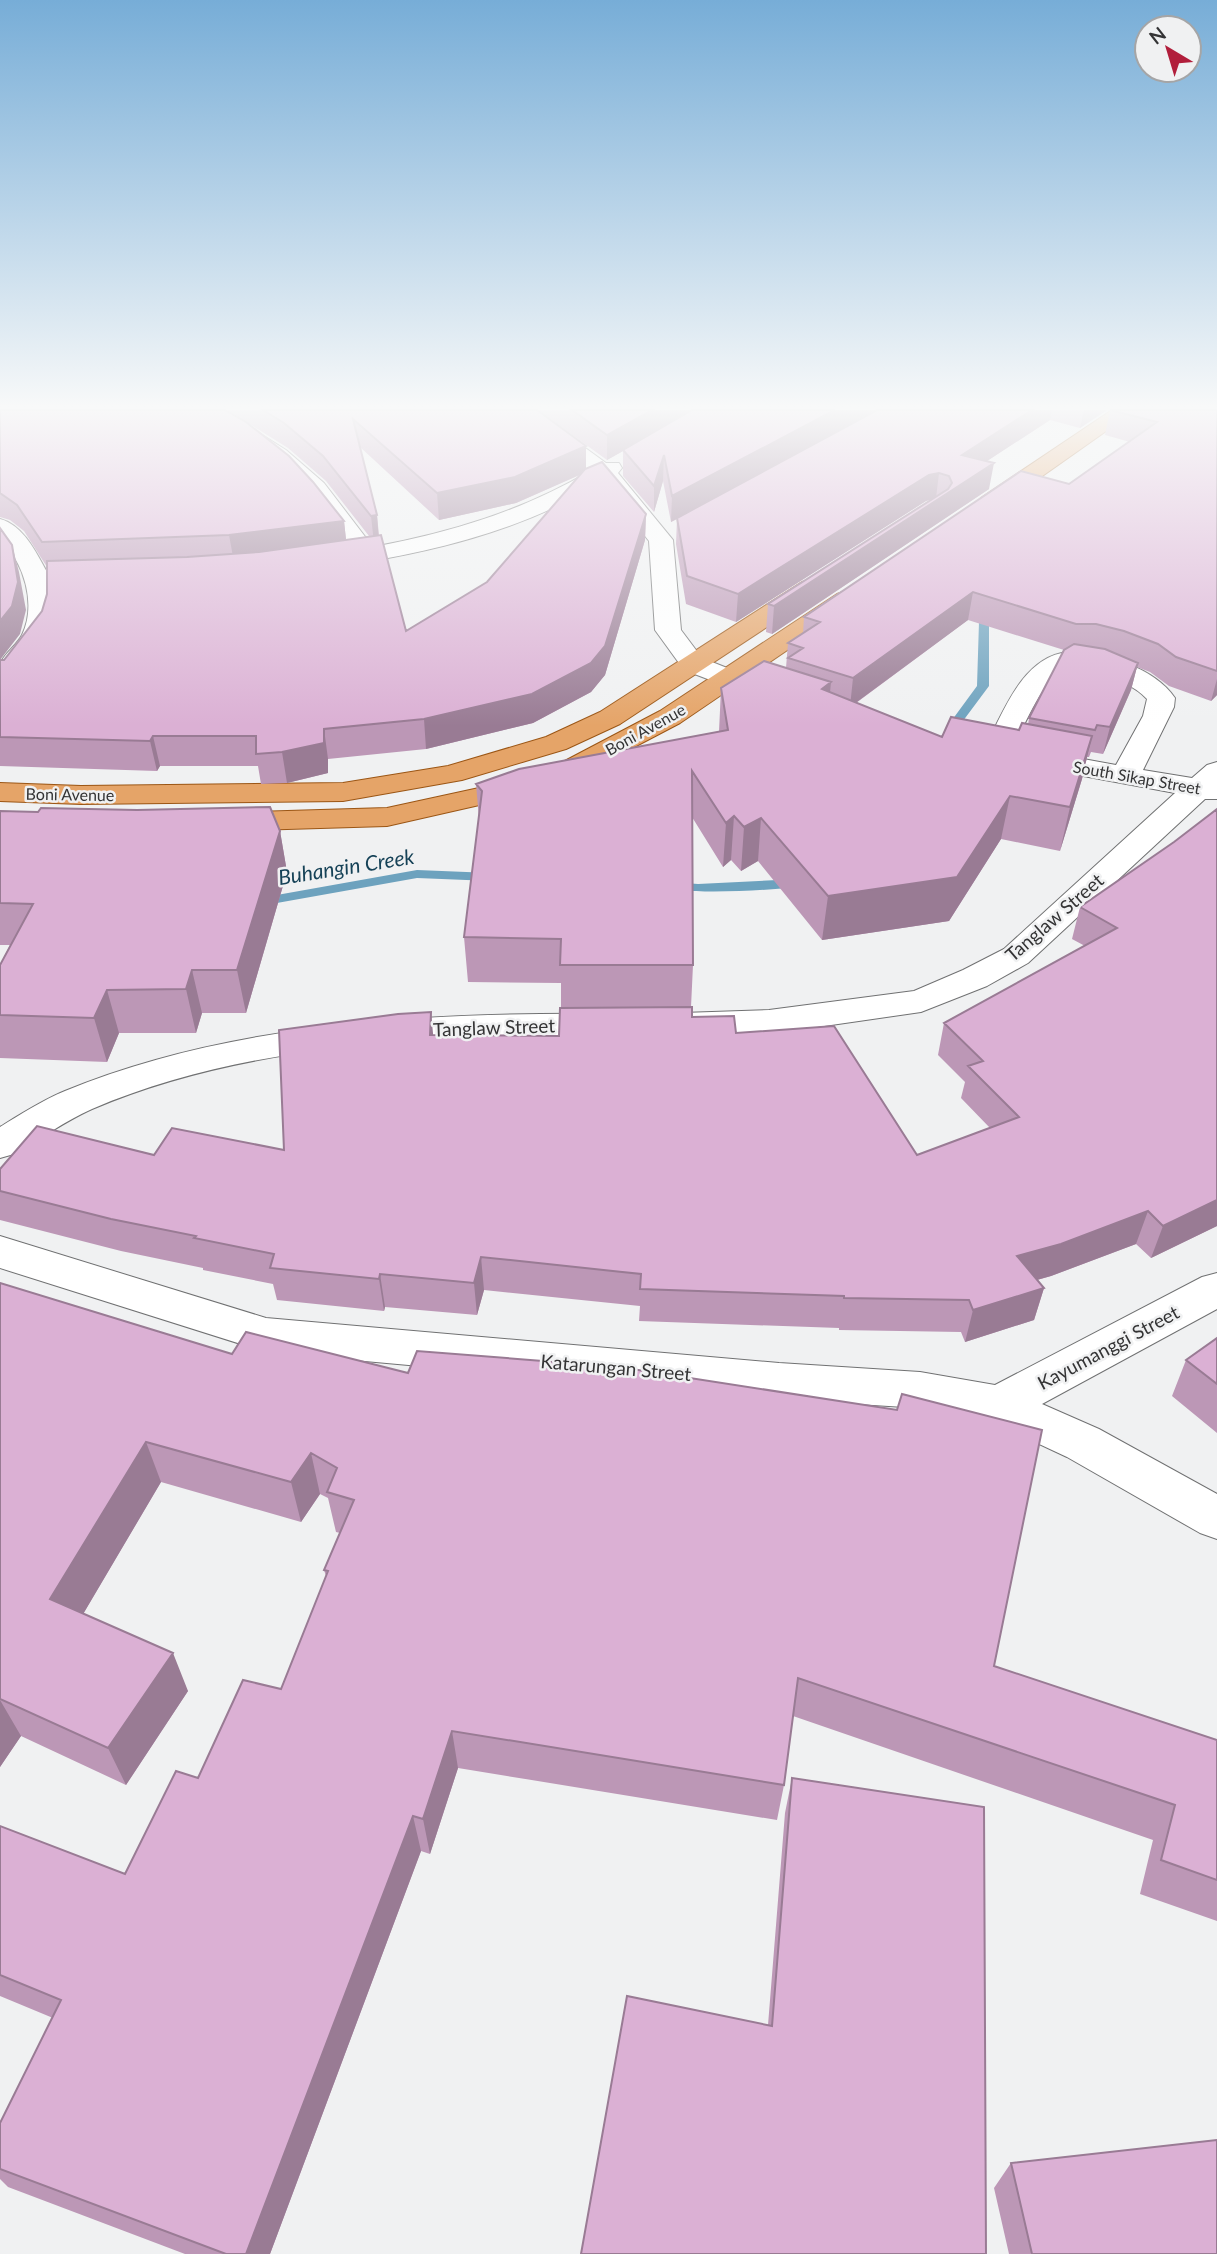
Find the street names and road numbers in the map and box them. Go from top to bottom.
street label: Boni Avenue [602,699,688,759]
street label: South Sikap Street [1072,756,1202,798]
street label: Boni Avenue [26,784,114,804]
street label: Tanglaw Street [1000,868,1108,966]
street label: Tanglaw Street [432,1013,556,1041]
street label: Kayumanggi Street [1033,1300,1183,1394]
street label: Katarungan Street [540,1349,692,1385]

